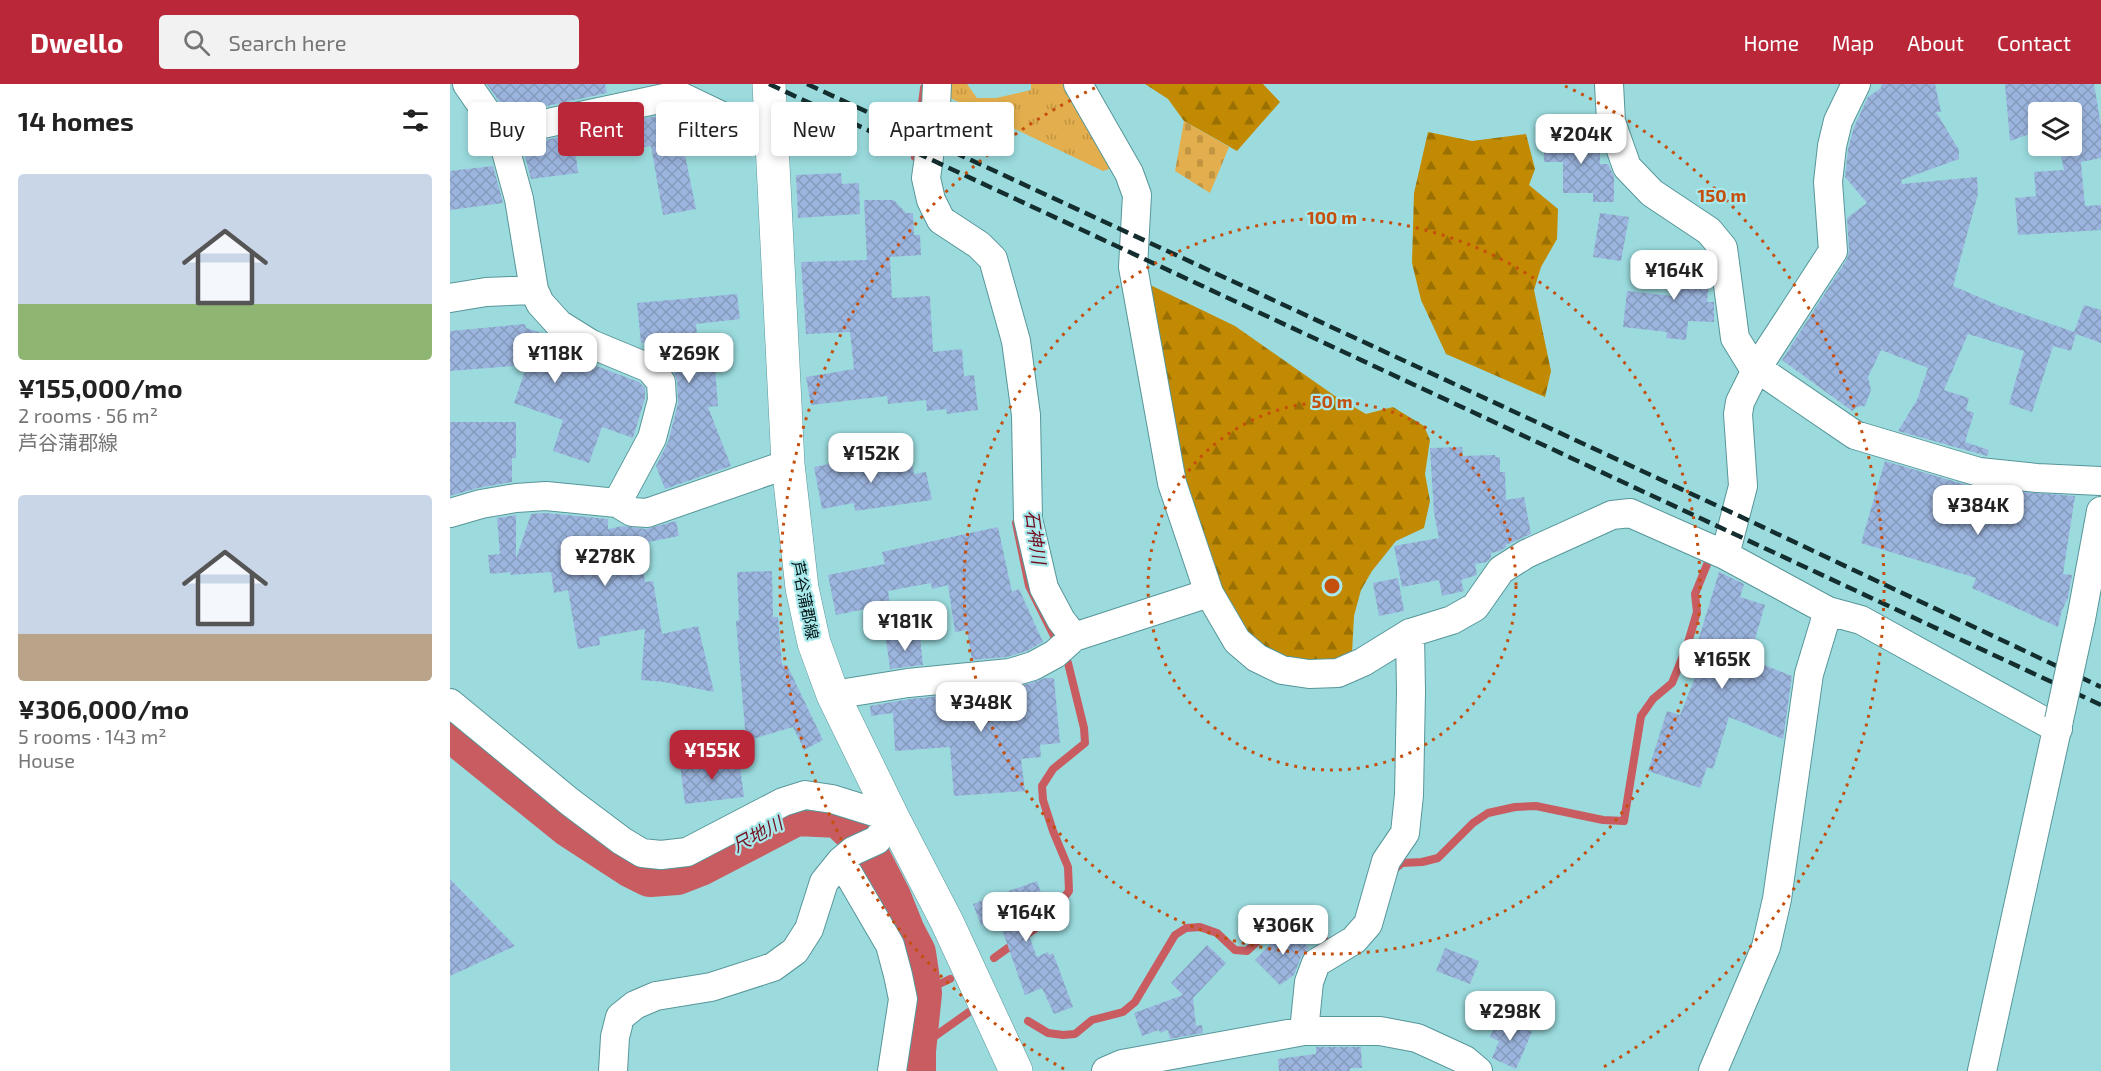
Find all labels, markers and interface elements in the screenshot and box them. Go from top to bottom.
search box [159,15,579,69]
text: Dwello [30,25,123,59]
icon: search [180,26,213,59]
text: Search here [228,29,347,55]
text: Home [1743,30,1799,55]
text: Map [1832,30,1874,55]
text: About [1907,30,1964,55]
text: Contact [1997,30,2071,55]
chip: Buy [468,102,546,156]
chip: Rent [558,102,644,156]
chip: Filters [656,102,759,156]
chip: New [771,102,857,156]
chip: Apartment [869,102,1014,156]
map controls [2028,102,2082,156]
button: layers [2028,102,2082,156]
icon: filters [399,104,432,137]
text: 14 homes [18,105,134,136]
pin: ¥204K [1539,114,1623,165]
text: ¥204K [1550,121,1612,145]
text: 150 m [1698,184,1746,206]
text: 100 m [1307,206,1357,228]
icon: home [171,213,279,321]
pin: ¥164K [1632,250,1716,301]
text: ¥164K [1644,257,1704,281]
pin: ¥118K [513,333,597,384]
pin: ¥269K [647,333,731,384]
text: ¥118K [527,340,583,364]
text: ¥269K [658,340,720,364]
text: ¥155,000/mo [18,372,183,403]
text: 50 m [1311,390,1353,412]
text: 2 rooms · 56 m² [18,403,158,427]
text: 芦谷蒲郡線 [18,430,118,454]
pin: ¥152K [829,433,913,484]
text: ¥152K [842,440,900,464]
pin: ¥384K [1936,485,2020,536]
text: ¥384K [1947,492,2009,516]
water label: 石神川 [1021,509,1051,567]
icon: home [171,534,279,642]
pin: ¥278K [563,536,647,587]
text: ¥278K [575,543,635,567]
street label: 芦谷蒲郡線 [789,559,823,641]
centre of rings [1322,576,1342,596]
pin: ¥181K [863,601,947,652]
text: ¥181K [877,608,933,632]
pin: ¥165K [1680,639,1764,690]
text: ¥165K [1693,646,1751,670]
pin: ¥348K [939,682,1023,733]
text: ¥348K [950,689,1012,713]
text: ¥306,000/mo [18,693,189,724]
text: 5 rooms · 143 m² [18,724,167,748]
pin: ¥155K [670,730,754,781]
text: ¥155K [684,737,740,761]
text: House [18,748,75,772]
water label: 尺地川 [728,811,788,856]
pin: ¥164K [984,892,1068,943]
text: ¥164K [996,899,1056,923]
pin: ¥306K [1241,905,1325,956]
text: ¥306K [1252,912,1314,936]
pin: ¥298K [1468,991,1552,1042]
text: ¥298K [1479,998,1541,1022]

